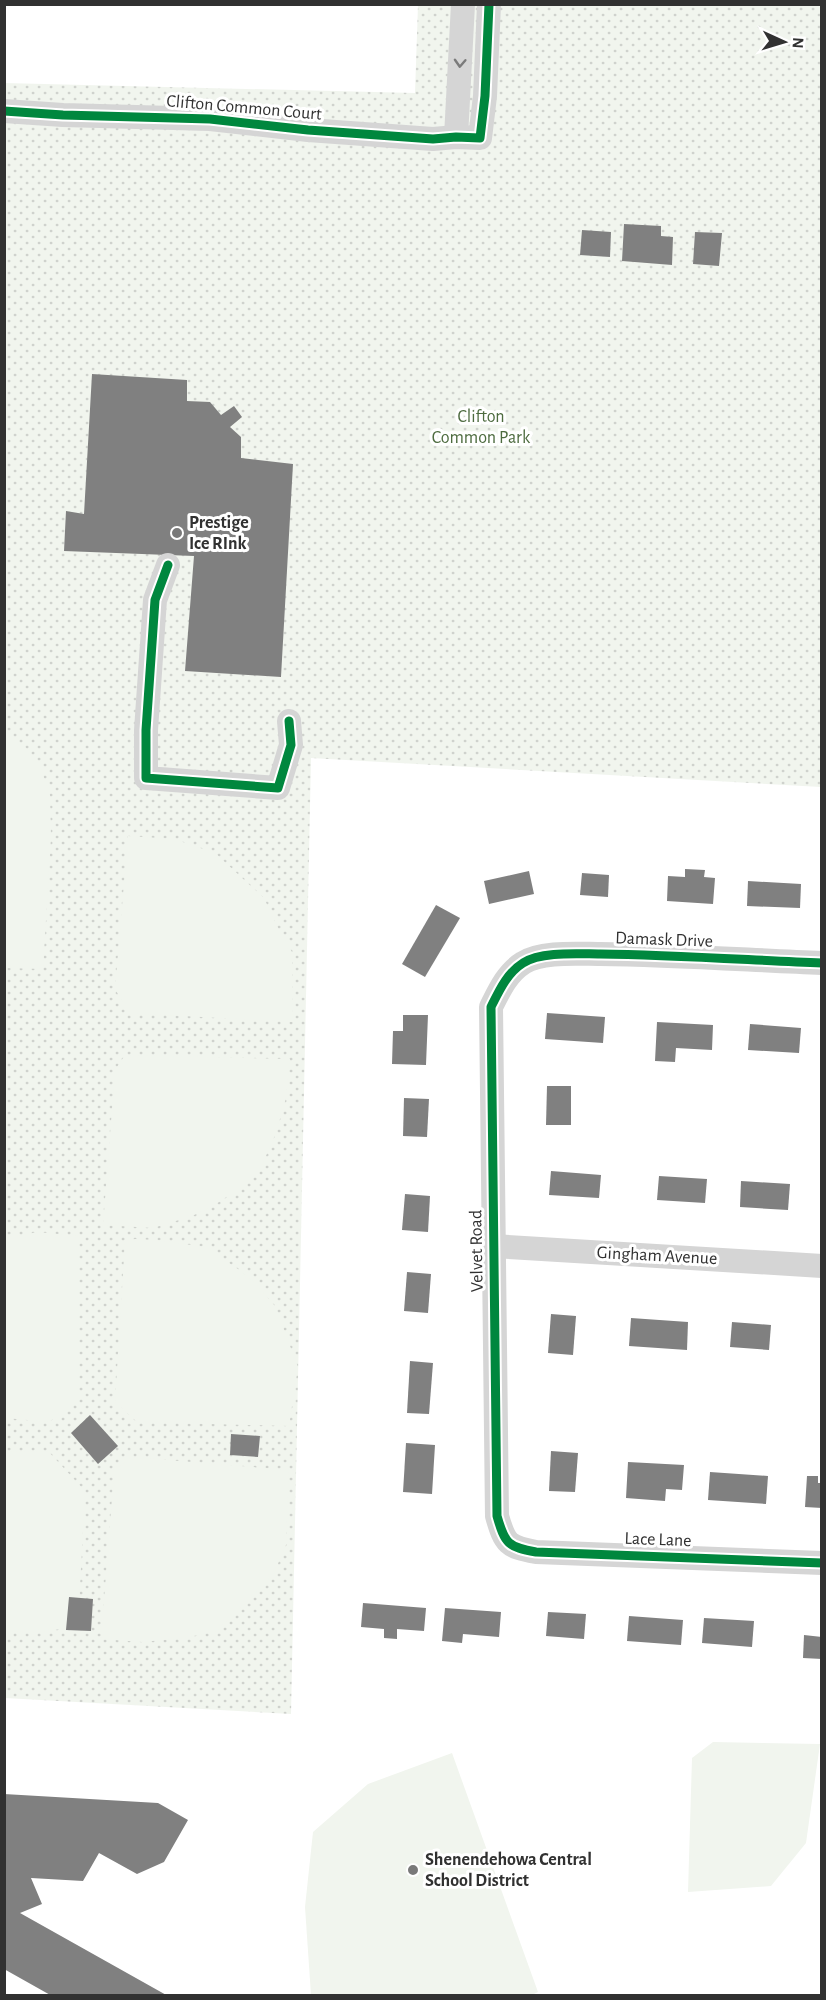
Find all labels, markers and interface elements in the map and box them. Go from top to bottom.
north arrow [754,12,814,72]
text: N [790,37,806,49]
one-way arrow [453,58,466,67]
street label: Clifton Common Court [166,92,323,124]
park label: Clifton Common Park [432,408,531,447]
place label: Prestige Ice RInk [189,514,249,553]
marker: Prestige Ice RInk [170,526,184,540]
street label: Damask Drive [615,929,713,951]
street label: Velvet Road [467,1210,487,1292]
street label: Gingham Avenue [596,1244,718,1268]
street label: Lace Lane [624,1530,692,1550]
place label: Shenendehowa Central School District [425,1851,592,1890]
marker: Shenendehowa Central School District [406,1863,420,1877]

